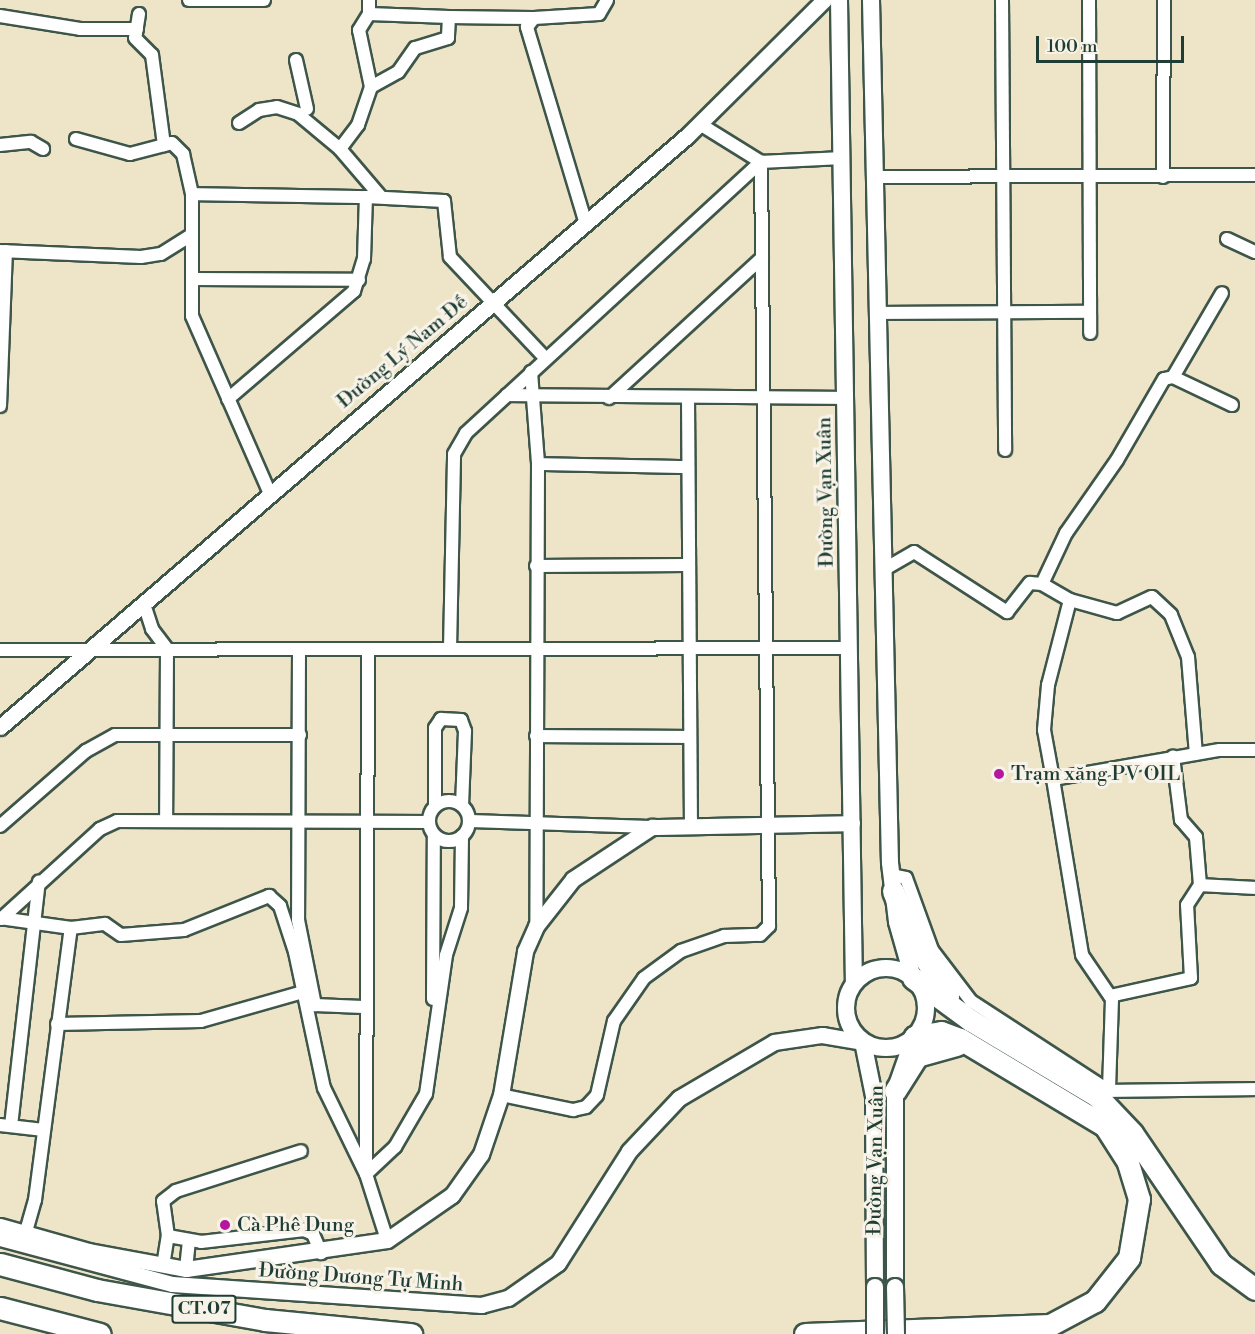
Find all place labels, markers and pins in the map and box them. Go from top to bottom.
place label: Trạm xăng PV OIL [1011,762,1180,786]
marker: Trạm xăng PV OIL [992,767,1006,781]
place label: Cà Phê Dung [237,1213,354,1237]
marker: Cà Phê Dung [218,1218,232,1232]

